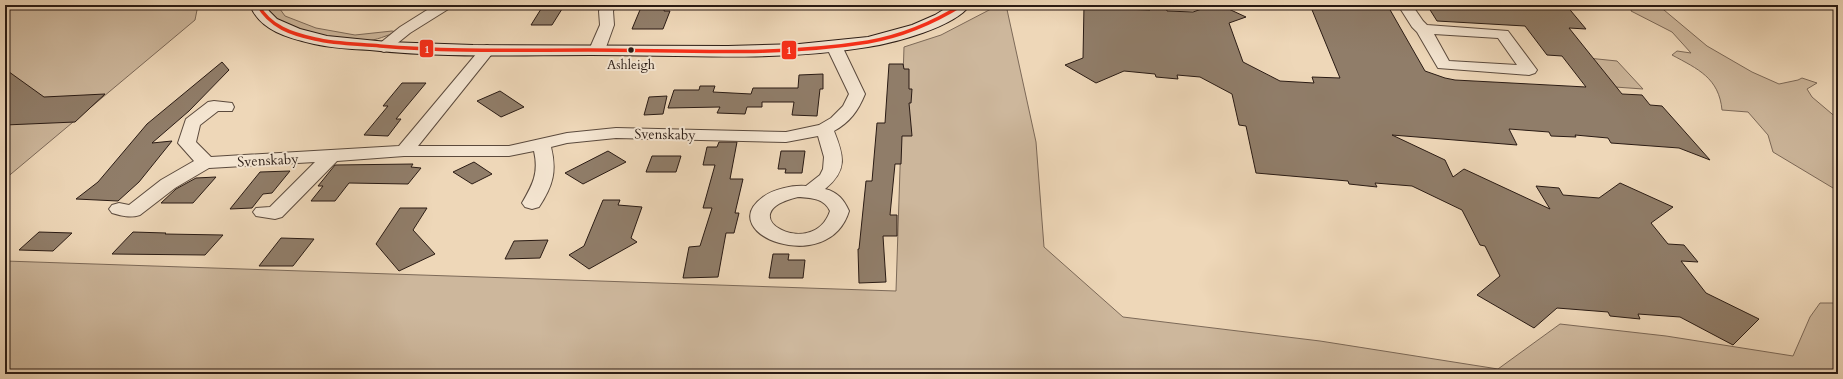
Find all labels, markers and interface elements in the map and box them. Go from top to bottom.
line badge: 1 [419,39,434,58]
line badge: 1 [781,40,797,60]
text: 1 [424,42,430,57]
text: 1 [786,43,792,58]
marker: Ashleigh [626,45,636,55]
place label: Ashleigh [607,56,655,74]
street label: Svenskaby [634,124,697,145]
street label: Svenskaby [237,149,300,172]

